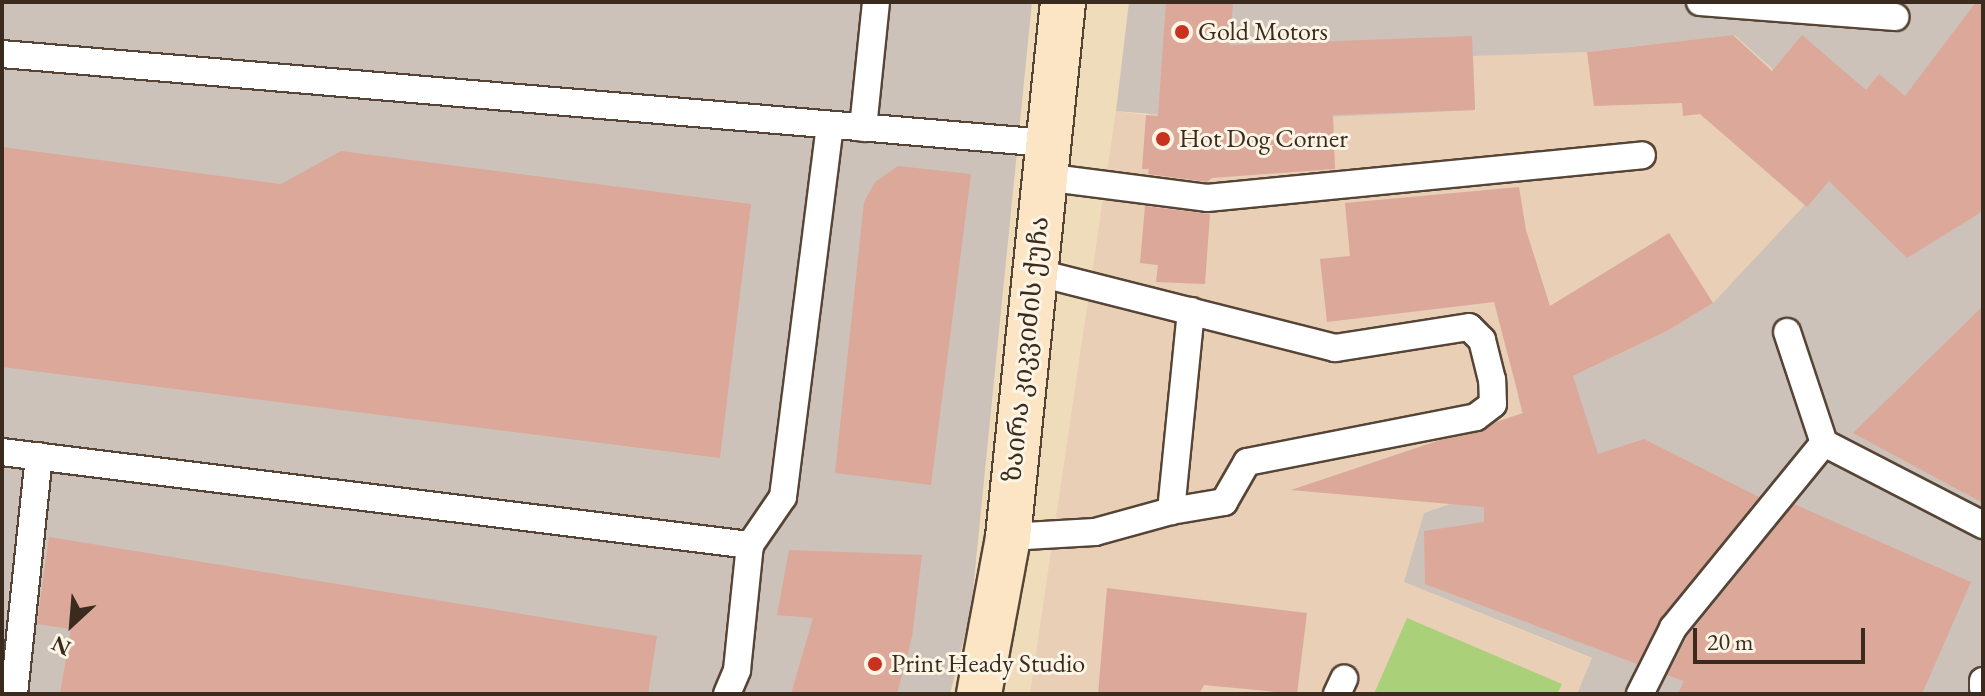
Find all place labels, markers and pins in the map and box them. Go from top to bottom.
place label: Gold Motors [1198,16,1328,48]
marker: Gold Motors [1173,23,1191,41]
place label: Hot Dog Corner [1179,123,1348,155]
marker: Hot Dog Corner [1154,130,1172,148]
place label: Print Heady Studio [891,648,1085,680]
marker: Print Heady Studio [866,655,884,673]

